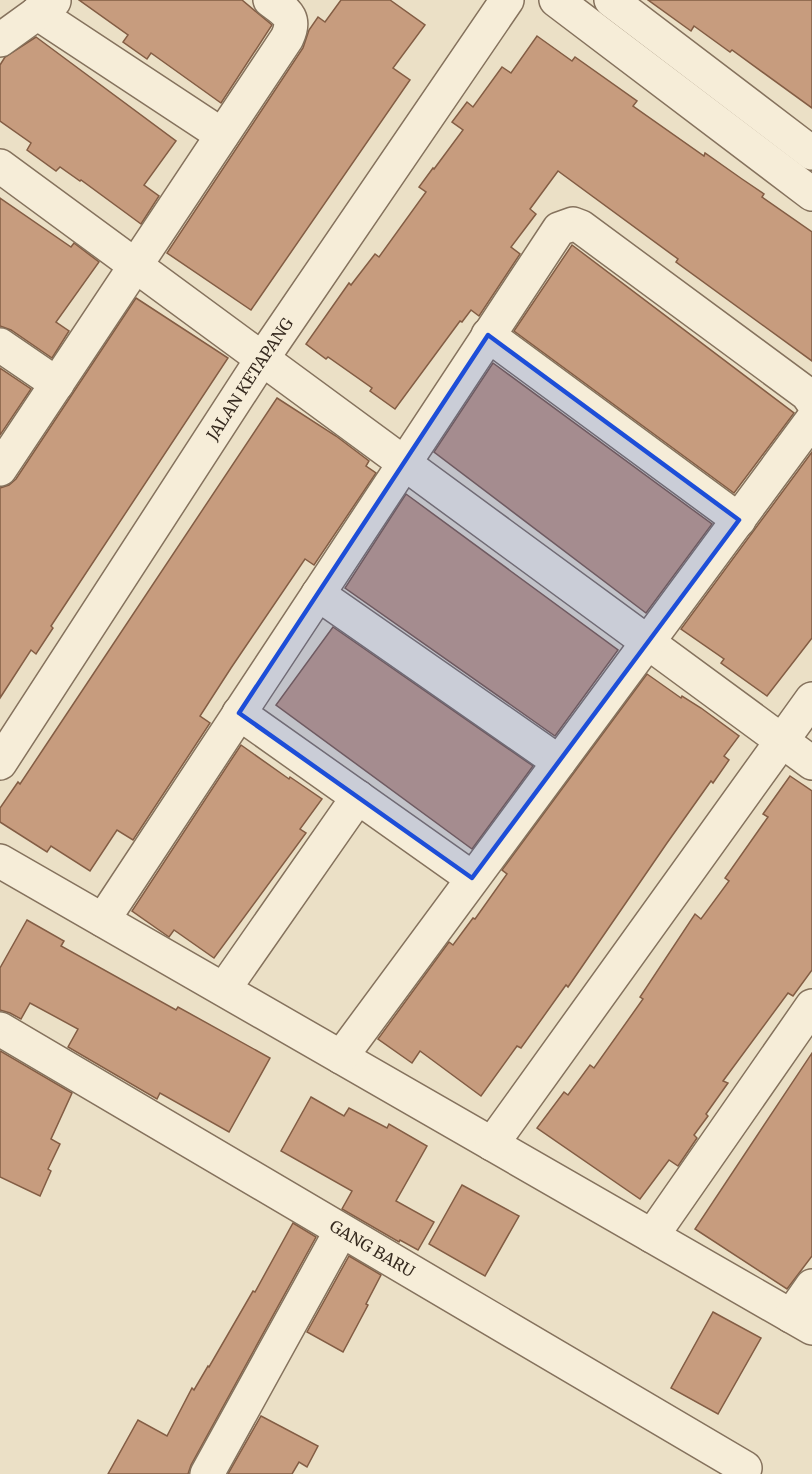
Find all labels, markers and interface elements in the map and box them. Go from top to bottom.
street label: JALAN KETAPANG [202,314,297,445]
street label: GANG BARU [326,1216,418,1281]

